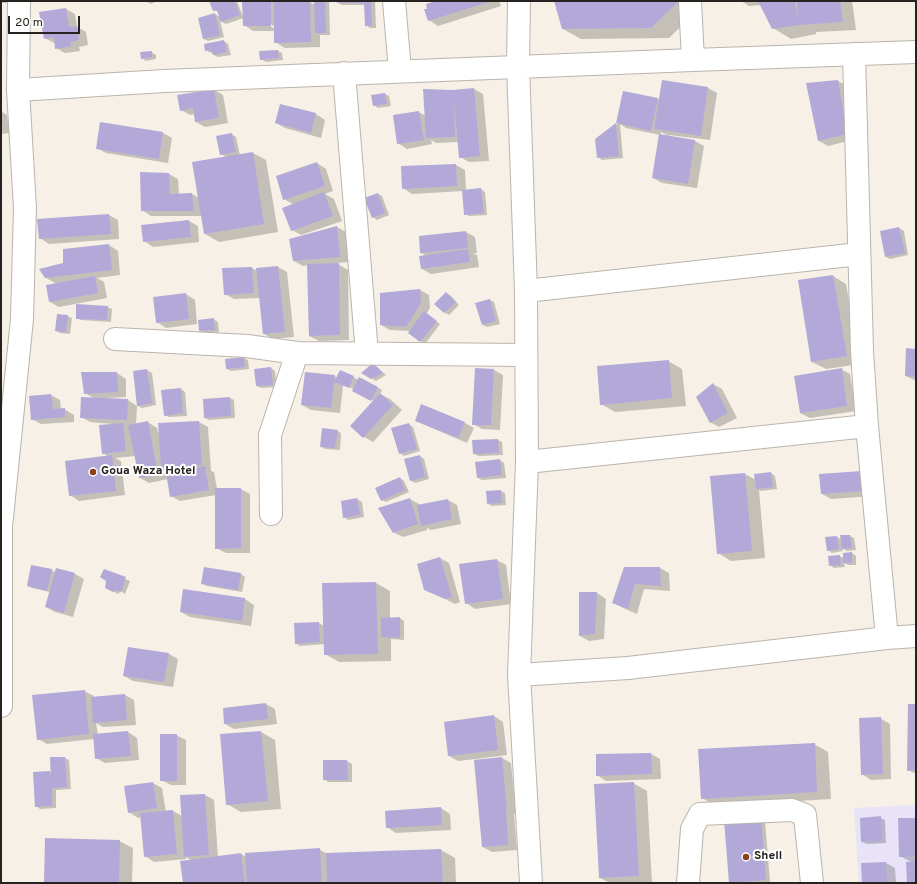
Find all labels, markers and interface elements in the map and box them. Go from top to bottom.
scale bar [10,8,82,34]
text: 20 m [15,15,43,31]
place label: Goua Waza Hotel [101,465,195,479]
marker: Goua Waza Hotel [88,467,98,477]
place label: Shell [754,850,782,864]
marker: Shell [741,852,751,862]

